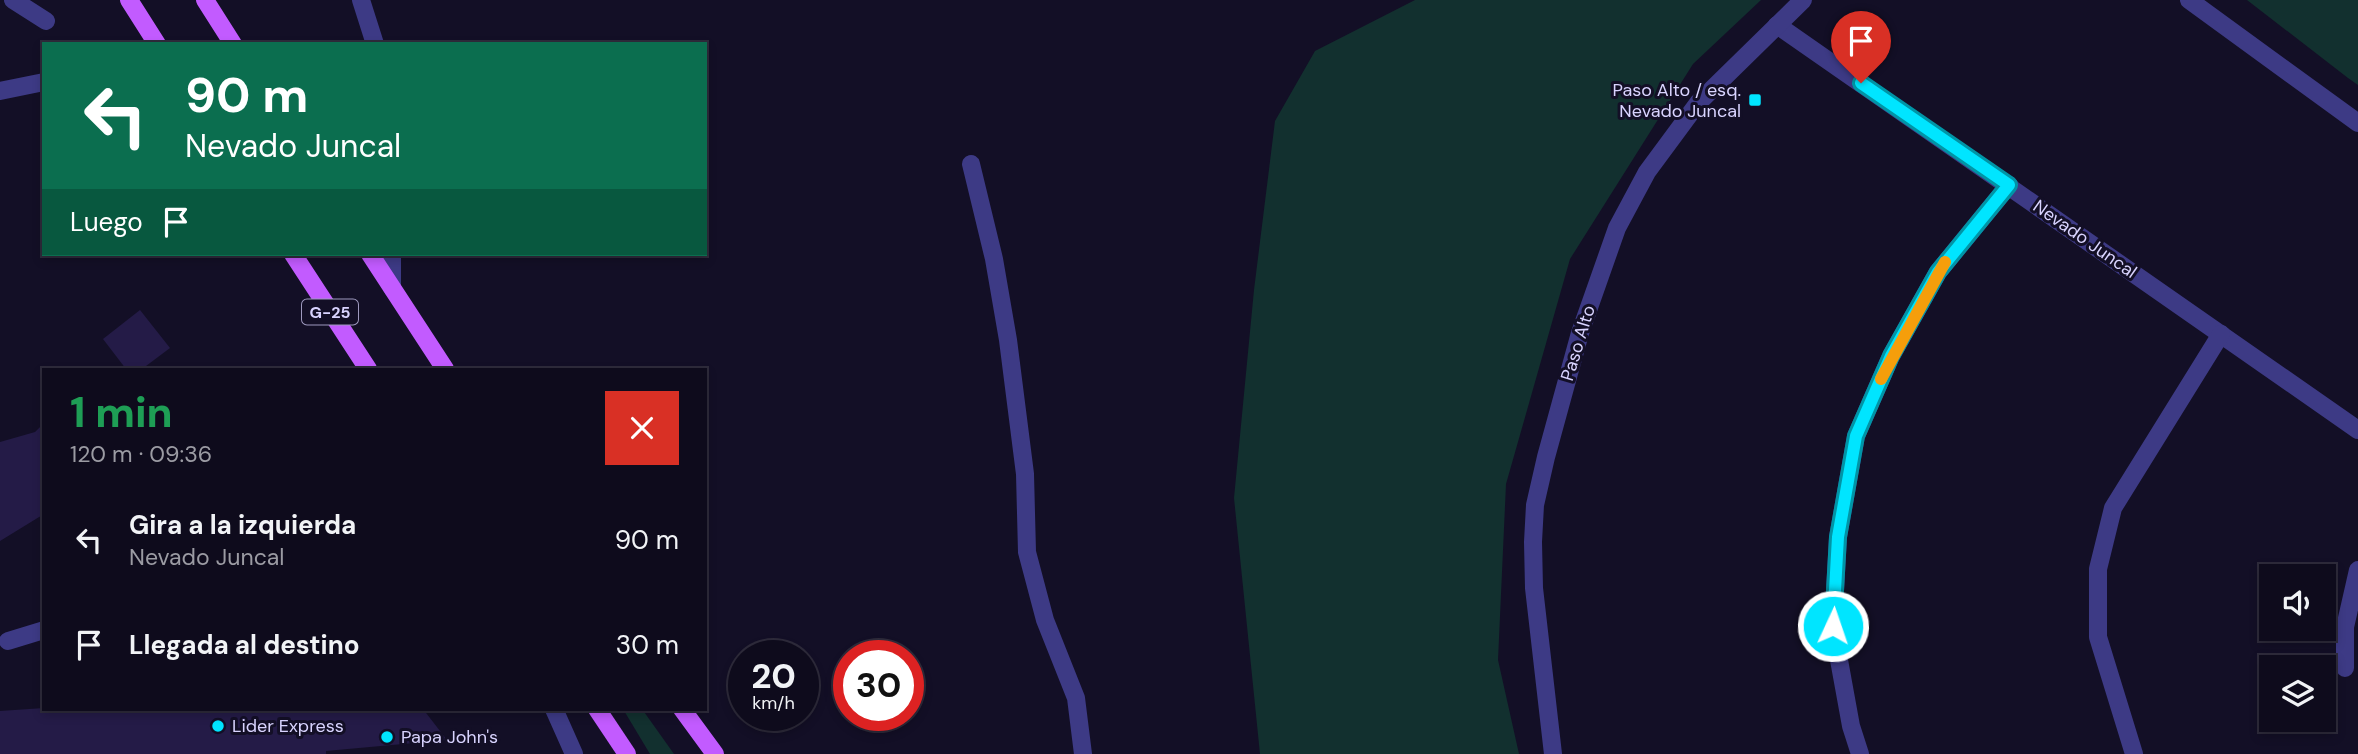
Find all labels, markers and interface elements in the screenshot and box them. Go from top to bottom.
pin [1831,11,1891,83]
icon: arrive [1842,22,1880,60]
text: 90 m [185,63,308,127]
icon: left [70,70,161,161]
place label: Paso Alto / esq. Nevado Juncal [1612,78,1741,123]
marker: Paso Alto / esq. Nevado Juncal [1747,92,1763,108]
text: Nevado Juncal [185,125,401,167]
street label: Nevado Juncal [2028,194,2142,284]
icon: arrive [157,203,195,241]
text: Luego [70,205,143,239]
road number: G-25 [302,300,358,324]
street label: Paso Alto [1555,302,1601,384]
text: 1 min [70,385,173,440]
button: close [605,391,679,465]
text: 120 m · 09:36 [70,439,212,469]
text: Gira a la izquierda [129,508,356,542]
icon: left [70,521,108,559]
text: 90 m [615,523,679,557]
text: Nevado Juncal [129,542,284,572]
map controls [2259,564,2336,732]
button: sound [2259,564,2336,641]
position arrow [1796,589,1870,663]
icon: arrive [70,626,108,664]
text: Llegada al destino [129,628,360,662]
text: 30 m [616,628,679,662]
speed limit sign: 30 [833,640,924,731]
text: 20 [751,653,796,699]
button: layers [2259,655,2336,732]
text: km/h [752,691,795,715]
place label: Lider Express [232,714,344,738]
marker: Lider Express [210,718,226,734]
place label: Papa John's [401,725,498,749]
marker: Papa John's [379,729,395,745]

